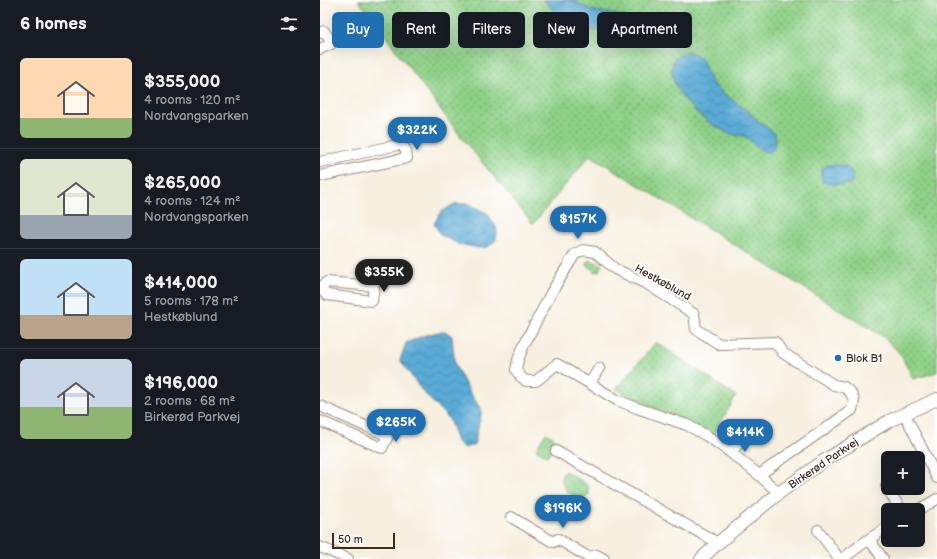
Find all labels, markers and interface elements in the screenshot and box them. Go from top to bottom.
chip: Buy [332,12,384,48]
chip: Rent [392,12,450,48]
chip: Filters [458,12,525,48]
chip: New [533,12,589,48]
chip: Apartment [597,12,692,48]
icon: filters [278,13,300,35]
text: 6 homes [20,14,87,34]
text: $355,000 [144,72,220,92]
icon: home [52,74,100,122]
text: 4 rooms · 120 m² [144,92,241,108]
text: Nordvangsparken [144,108,249,124]
pin: $322K [389,117,445,151]
text: $322K [397,122,437,138]
text: $265,000 [144,173,221,193]
icon: home [52,175,100,223]
text: 4 rooms · 124 m² [144,193,241,209]
pin: $157K [550,206,606,240]
text: Nordvangsparken [144,209,249,225]
text: $157K [559,211,597,227]
pin: $355K [356,259,412,293]
street label: Hestkøblund [632,262,693,303]
text: $355K [364,264,404,280]
text: $414,000 [144,273,218,293]
icon: home [52,275,100,323]
text: 5 rooms · 178 m² [144,293,239,309]
text: Hestkøblund [144,309,217,325]
place label: Blok B1 [846,352,882,365]
marker: Blok B1 [833,353,843,363]
text: $196,000 [144,373,218,393]
icon: home [52,375,100,423]
text: 2 rooms · 68 m² [144,393,235,409]
text: Birkerød Parkvej [144,409,240,425]
pin: $265K [368,409,424,443]
text: $265K [376,414,416,430]
pin: $414K [717,419,773,453]
text: $414K [726,424,764,440]
street label: Birkerød Parkvej [786,435,861,492]
map controls [881,451,925,547]
button: + [881,451,925,495]
pin: $196K [535,495,591,529]
text: $196K [544,500,582,516]
button: − [881,503,925,547]
scale bar [332,531,395,550]
text: 50 m [338,533,363,546]

